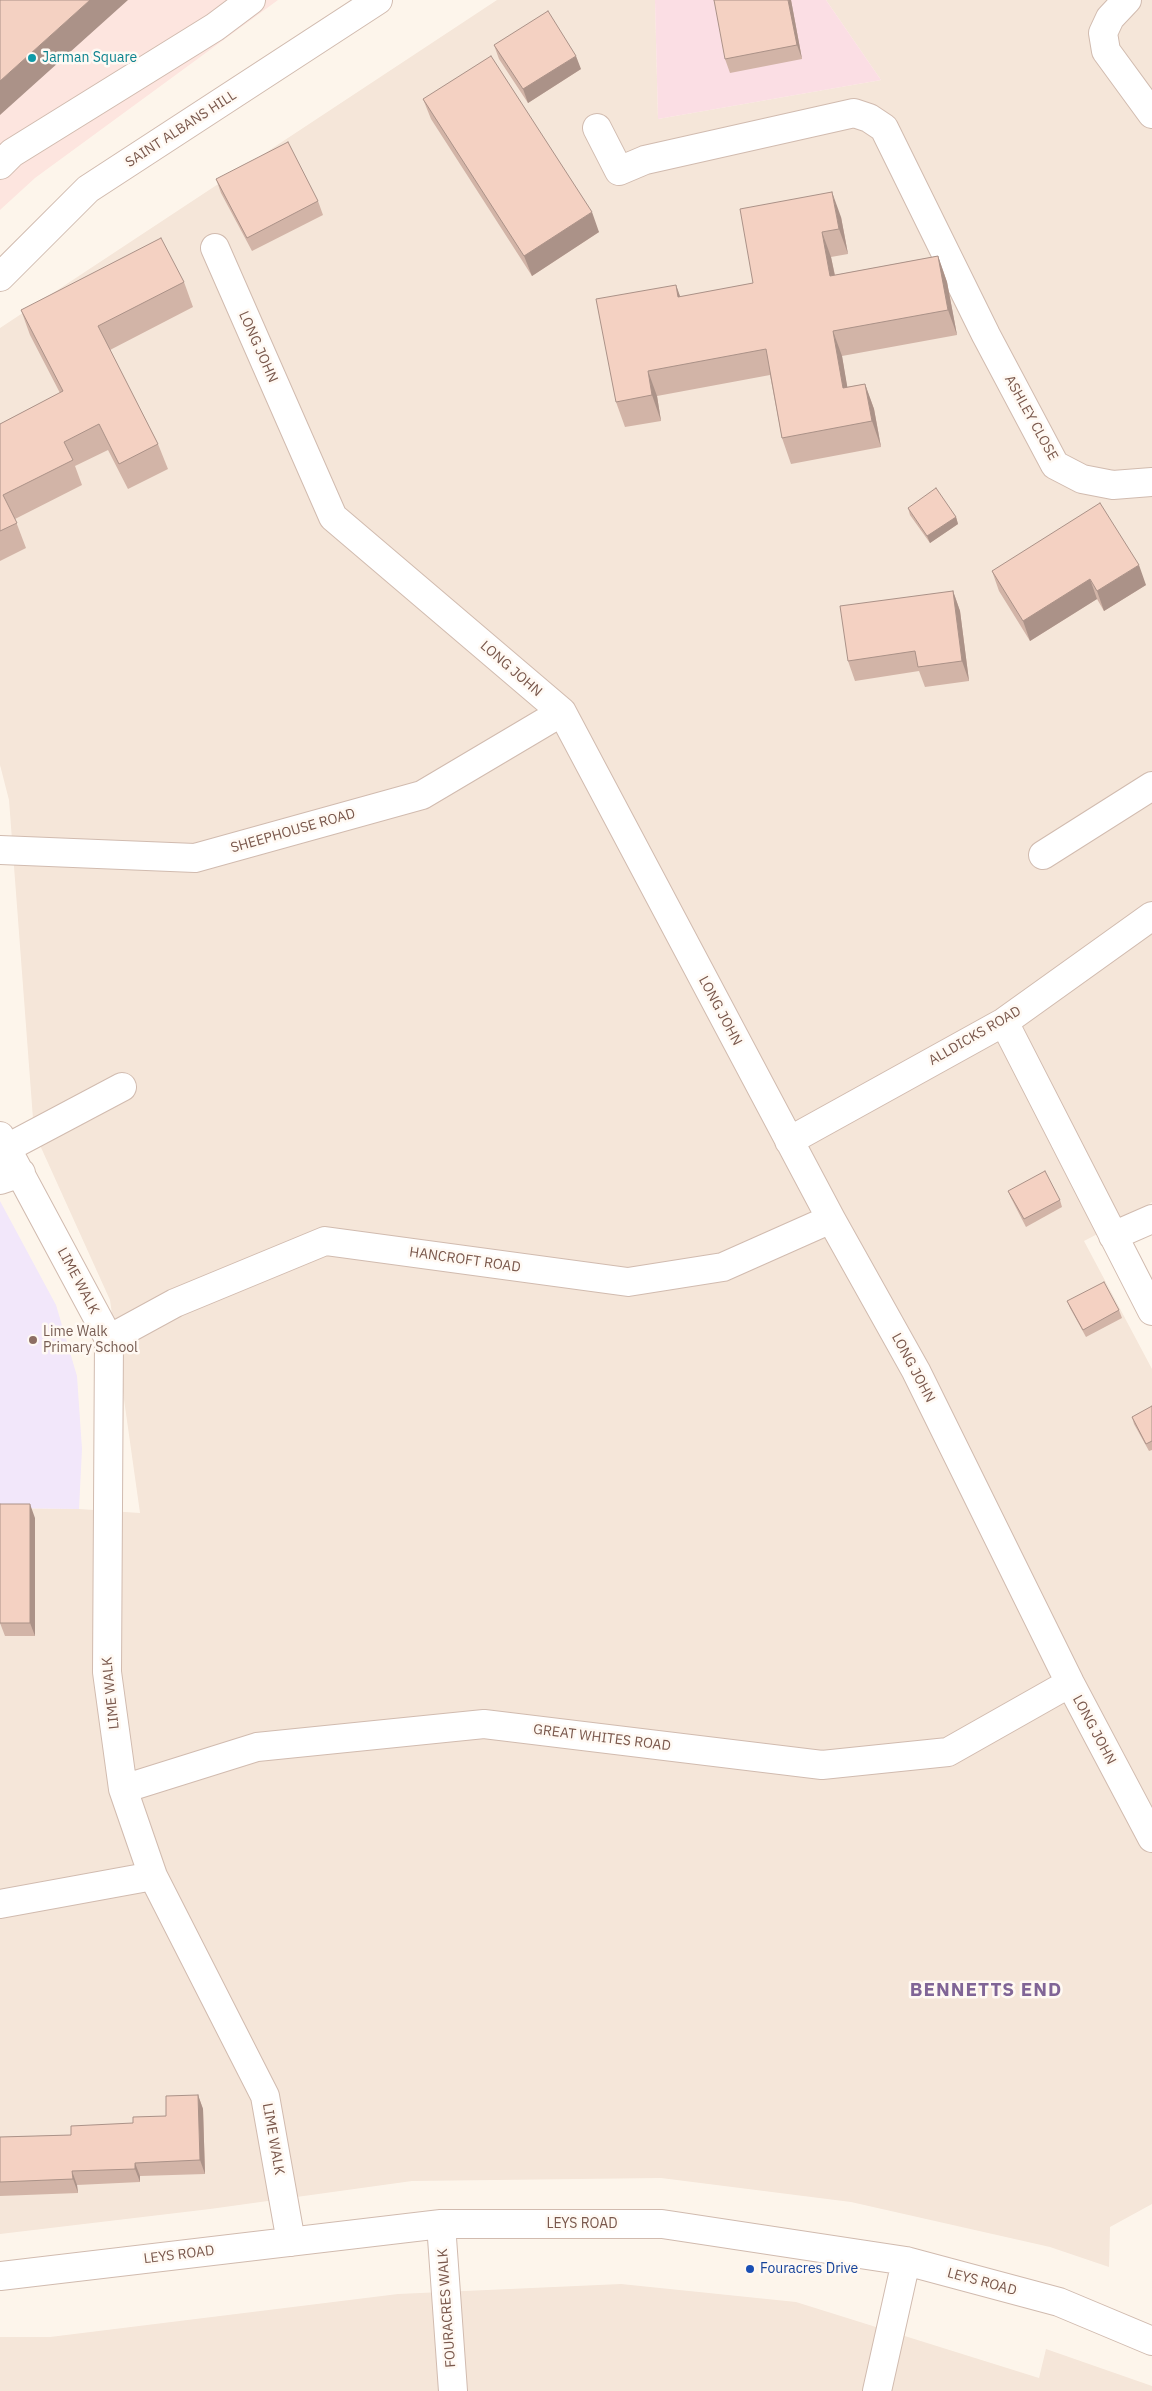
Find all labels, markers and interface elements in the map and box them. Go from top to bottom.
place label: Jarman Square [42,50,137,66]
marker: Jarman Square [26,52,38,64]
street label: SAINT ALBANS HILL [122,87,240,171]
street label: LONG JOHN [235,309,281,385]
street label: ASHLEY CLOSE [1001,372,1061,464]
street label: LONG JOHN [477,638,545,700]
street label: SHEEPHOUSE ROAD [229,805,357,857]
street label: LONG JOHN [695,973,745,1049]
street label: ALLDICKS ROAD [926,1003,1024,1069]
street label: HANCROFT ROAD [408,1244,522,1276]
street label: LIME WALK [54,1245,102,1317]
place label: Lime Walk Primary School [43,1324,138,1356]
street label: LONG JOHN [888,1330,938,1406]
marker: Lime Walk Primary School [27,1334,39,1346]
street label: LIME WALK [99,1656,123,1730]
street label: LONG JOHN [1069,1692,1119,1768]
street label: GREAT WHITES ROAD [532,1721,672,1755]
district label: BENNETTS END [908,1980,1064,2002]
street label: LIME WALK [258,2102,288,2176]
street label: LEYS ROAD [546,2216,618,2232]
street label: LEYS ROAD [143,2242,215,2268]
street label: FOURACRES WALK [434,2248,460,2368]
place label: Fouracres Drive [760,2261,858,2277]
marker: Fouracres Drive [744,2263,756,2275]
street label: LEYS ROAD [945,2265,1019,2299]

